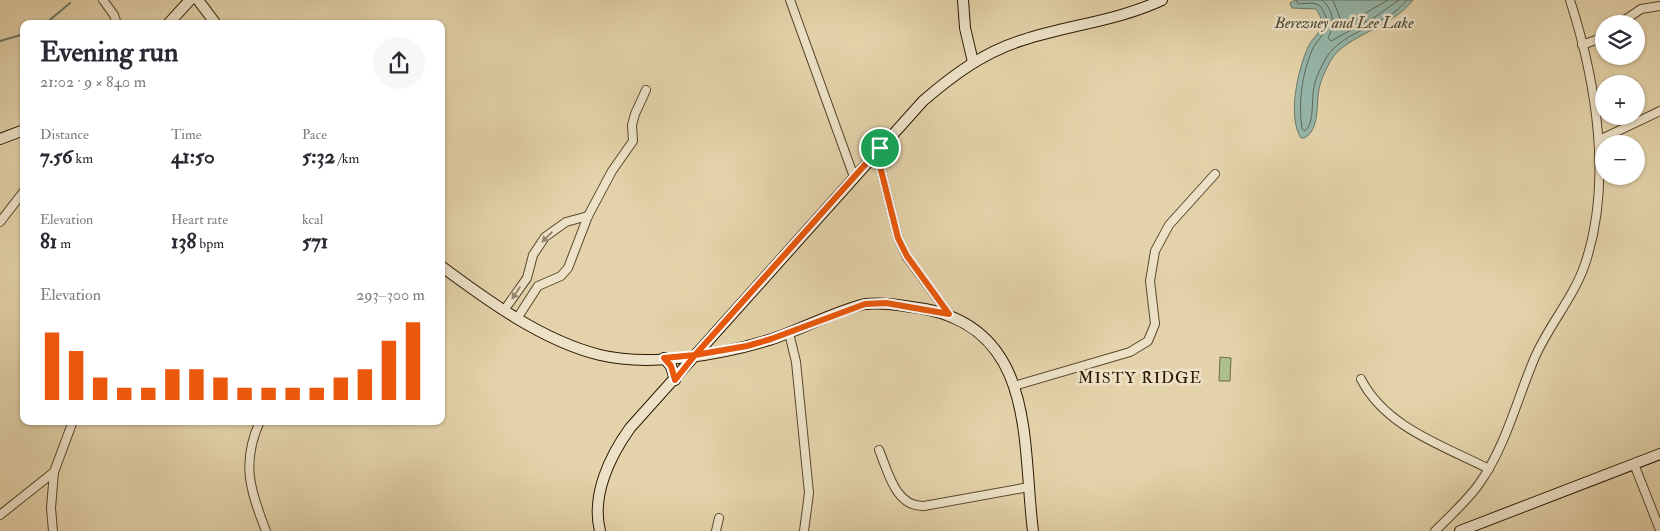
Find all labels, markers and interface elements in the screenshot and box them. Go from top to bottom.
water label: Berezney and Lee Lake [1273,13,1414,33]
map controls [1595,15,1645,185]
button: layers [1595,15,1645,65]
text: Evening run [40,35,178,70]
button: share [373,37,425,89]
text: 21:02 · 9 × 840 m [40,72,146,92]
button: + [1595,75,1645,125]
text: Distance [40,126,89,143]
text: Time [171,126,202,143]
text: Pace [302,126,327,143]
pin [859,127,901,169]
icon: arrive [866,134,894,162]
button: − [1595,135,1645,185]
text: 7.56 [40,143,73,170]
text: 41:50 [171,143,215,170]
text: 5:32 [302,143,335,170]
text: km [73,150,93,167]
text: /km [335,150,359,167]
text: Elevation [40,211,93,228]
text: Heart rate [171,211,228,228]
text: kcal [302,211,323,228]
text: 81 [40,228,57,255]
text: 138 [171,228,196,255]
text: 571 [302,228,328,255]
one-way arrow [541,230,553,242]
text: m [57,235,71,252]
text: bpm [196,235,224,252]
text: Elevation [40,285,101,305]
text: 293–300 m [356,285,425,305]
one-way arrow [511,287,521,300]
district label: MISTY RIDGE [1078,368,1202,388]

